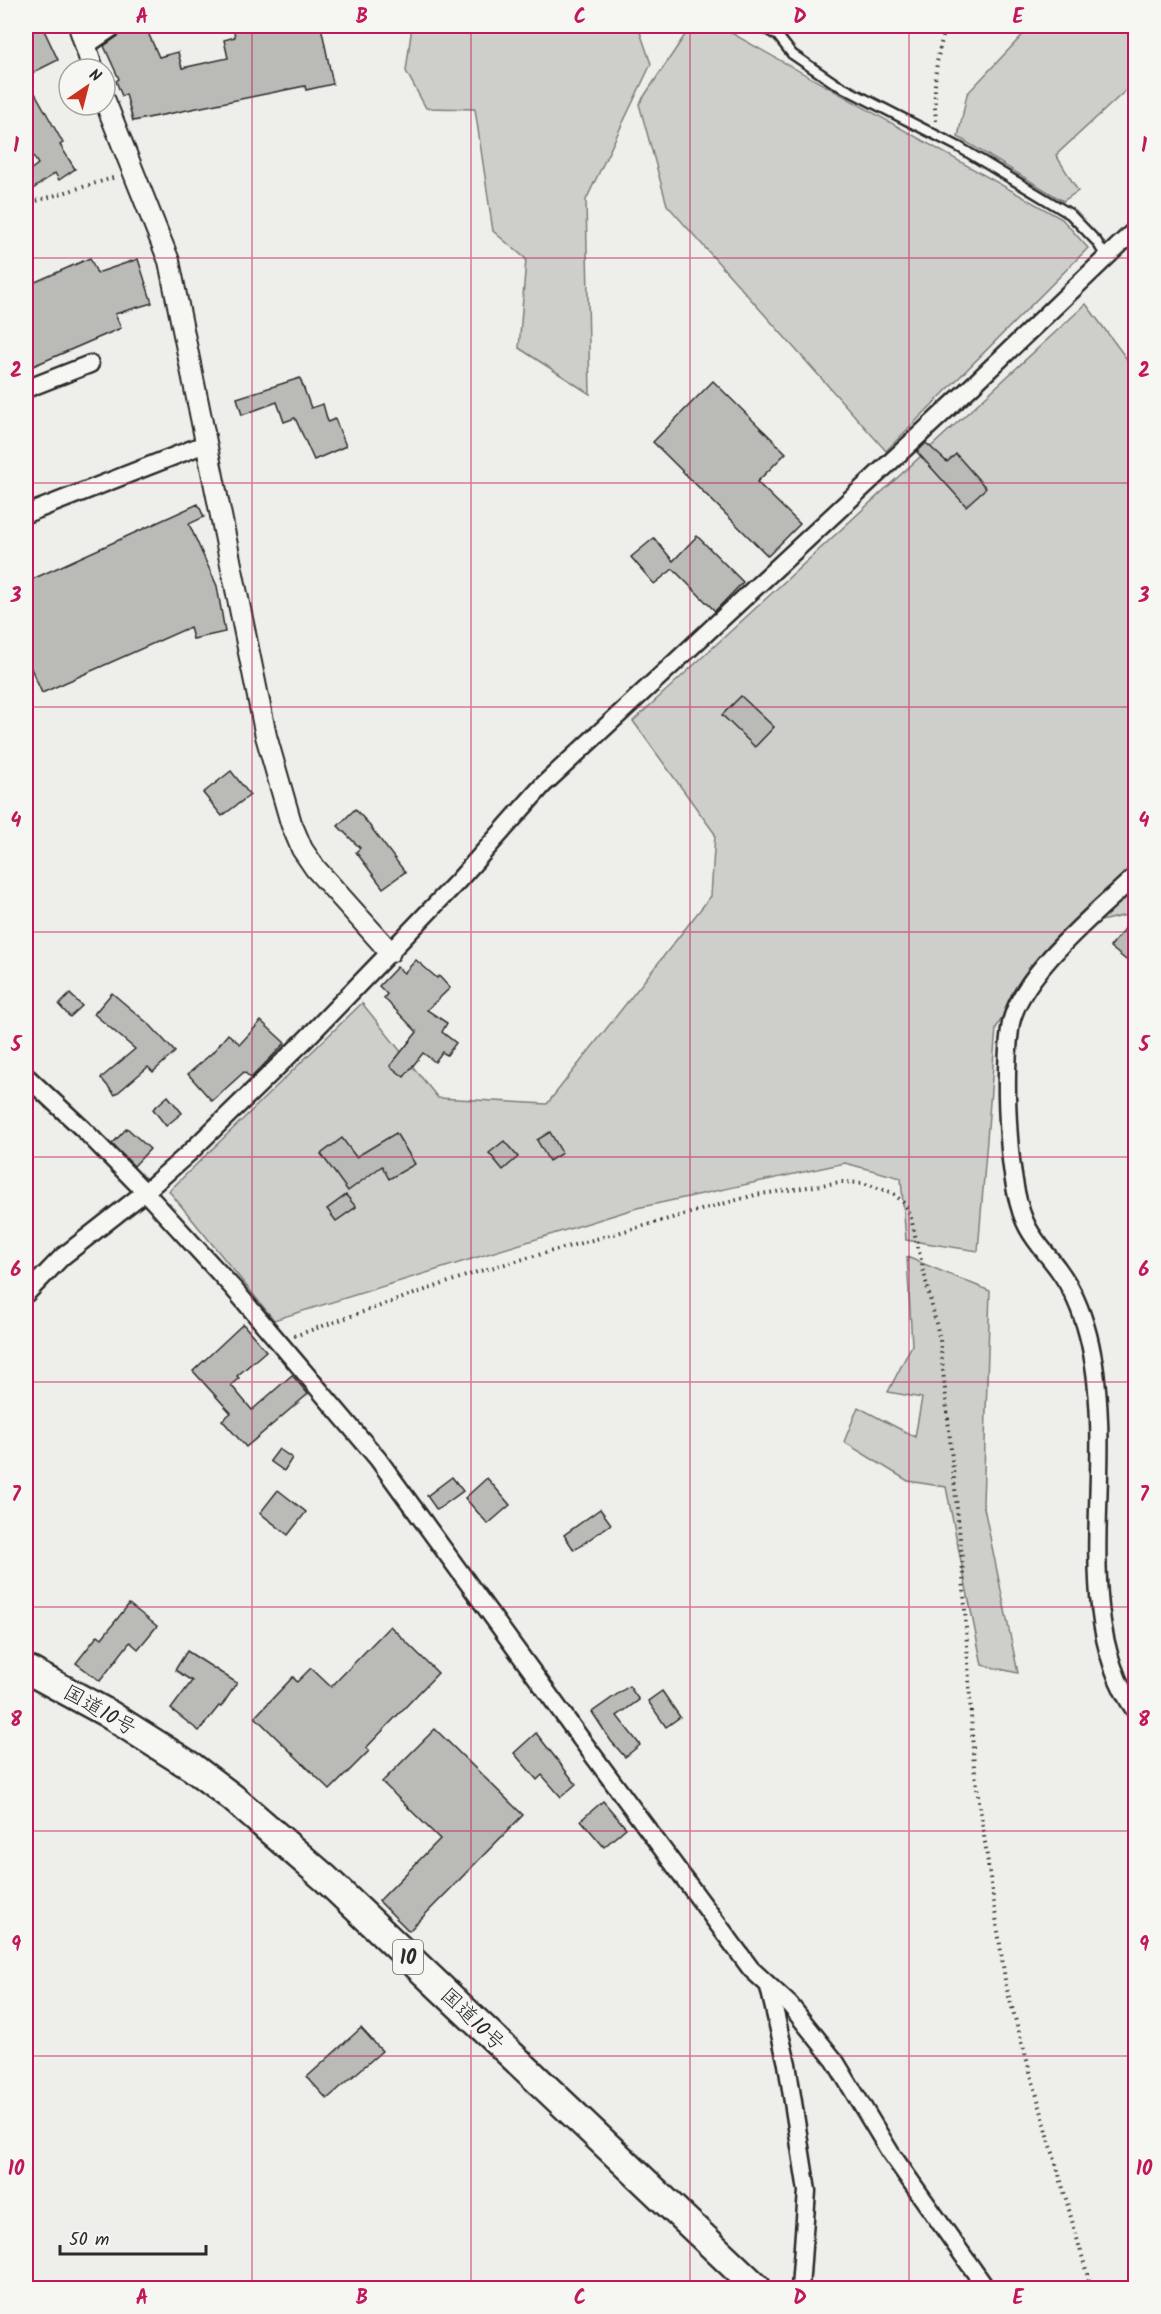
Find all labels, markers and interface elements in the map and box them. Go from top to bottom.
text: A [136,2,148,34]
text: B [356,2,368,34]
text: C [574,2,586,34]
text: D [793,2,807,34]
text: E [1012,2,1024,34]
north arrow [57,57,117,117]
text: N [83,63,106,89]
text: 1 [13,131,19,163]
text: 1 [1141,131,1147,163]
text: 2 [10,356,22,388]
text: 2 [1138,356,1150,388]
text: 3 [10,581,22,613]
text: 3 [1138,581,1150,613]
text: 4 [11,806,22,838]
text: 4 [1139,806,1150,838]
text: 5 [10,1030,23,1062]
text: 5 [1138,1030,1151,1062]
text: 6 [11,1255,22,1287]
text: 6 [1139,1255,1150,1287]
text: 7 [11,1480,21,1512]
text: 7 [1139,1480,1149,1512]
street label: 国道10号 [56,1677,142,1746]
text: 8 [10,1705,22,1737]
text: 8 [1138,1705,1150,1737]
text: 9 [11,1930,21,1962]
text: 9 [1139,1930,1149,1962]
road number: 10 [393,1940,423,1974]
street label: 国道10号 [432,1980,512,2060]
text: 10 [8,2154,25,2186]
text: 10 [1136,2154,1153,2186]
scale bar [60,2218,206,2256]
text: 50 m [69,2226,109,2255]
text: A [136,2283,148,2314]
text: B [356,2283,368,2314]
text: C [574,2283,586,2314]
text: D [793,2283,807,2314]
text: E [1012,2283,1024,2314]

